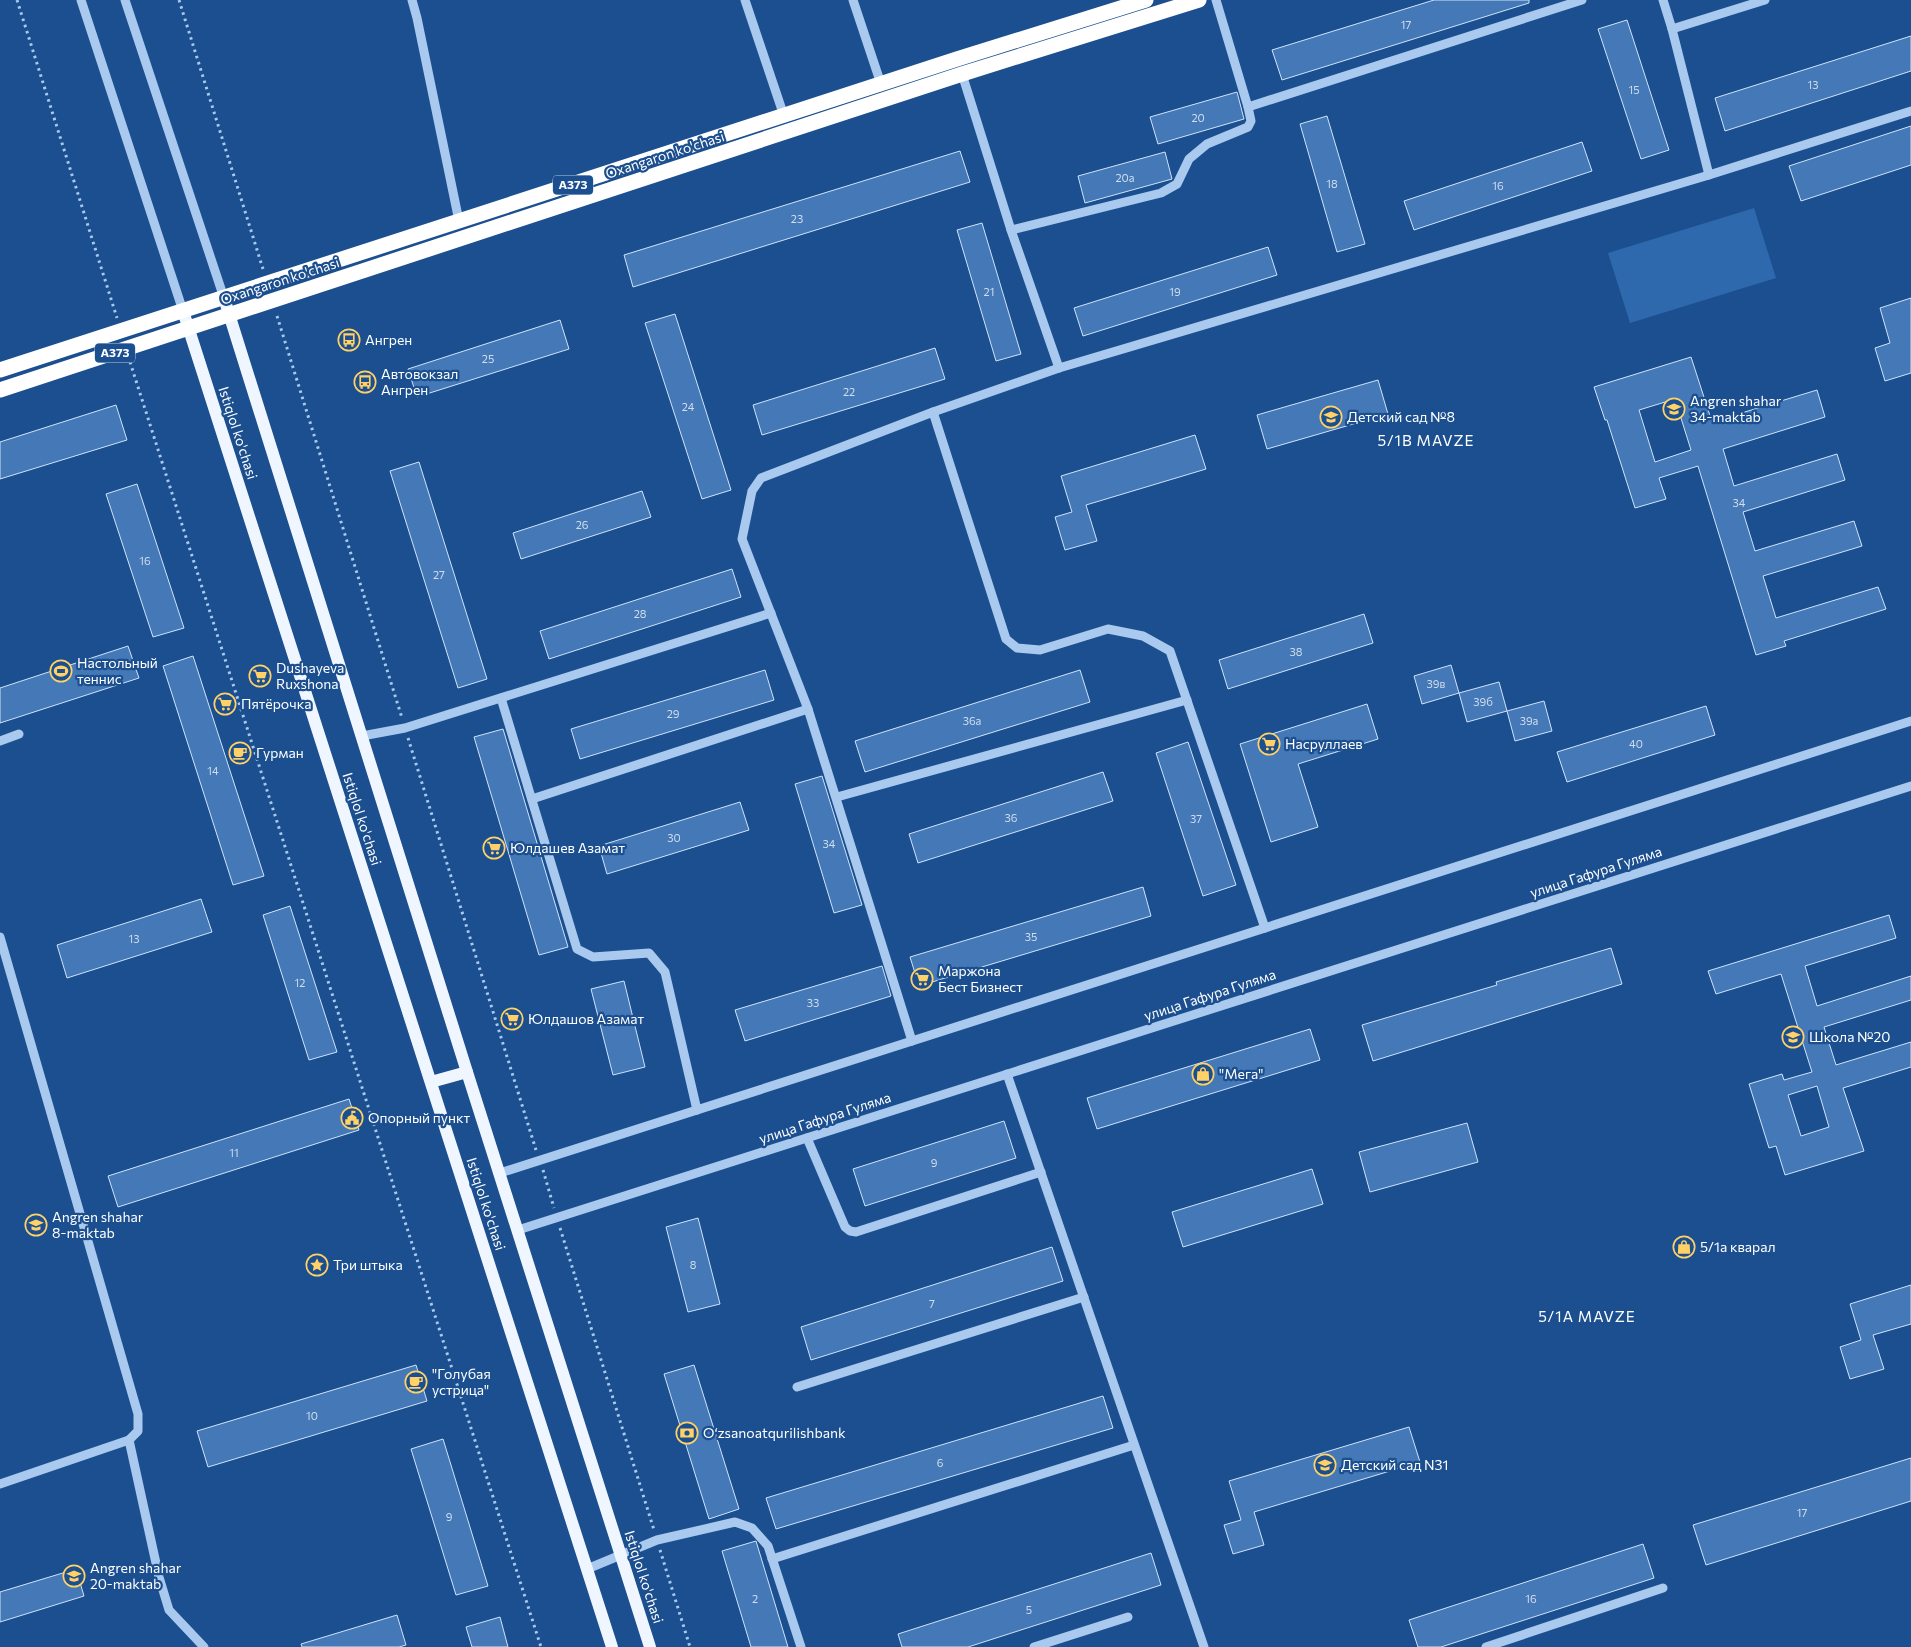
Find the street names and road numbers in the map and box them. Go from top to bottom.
street label: Oxangaron ko'chasi [603,127,726,182]
road number: A373 [553,176,593,194]
street label: Oxangaron ko'chasi [218,253,341,308]
road number: A373 [95,343,135,362]
street label: Istiqlol ko'chasi [215,384,261,481]
street label: Istiqlol ko'chasi [339,770,385,867]
street label: улица Гафура Гуляма [1528,842,1664,901]
street label: улица Гафура Гуляма [1142,965,1278,1024]
street label: улица Гафура Гуляма [757,1088,893,1147]
street label: Istiqlol ko'chasi [463,1155,509,1252]
street label: Istiqlol ko'chasi [621,1528,667,1625]

